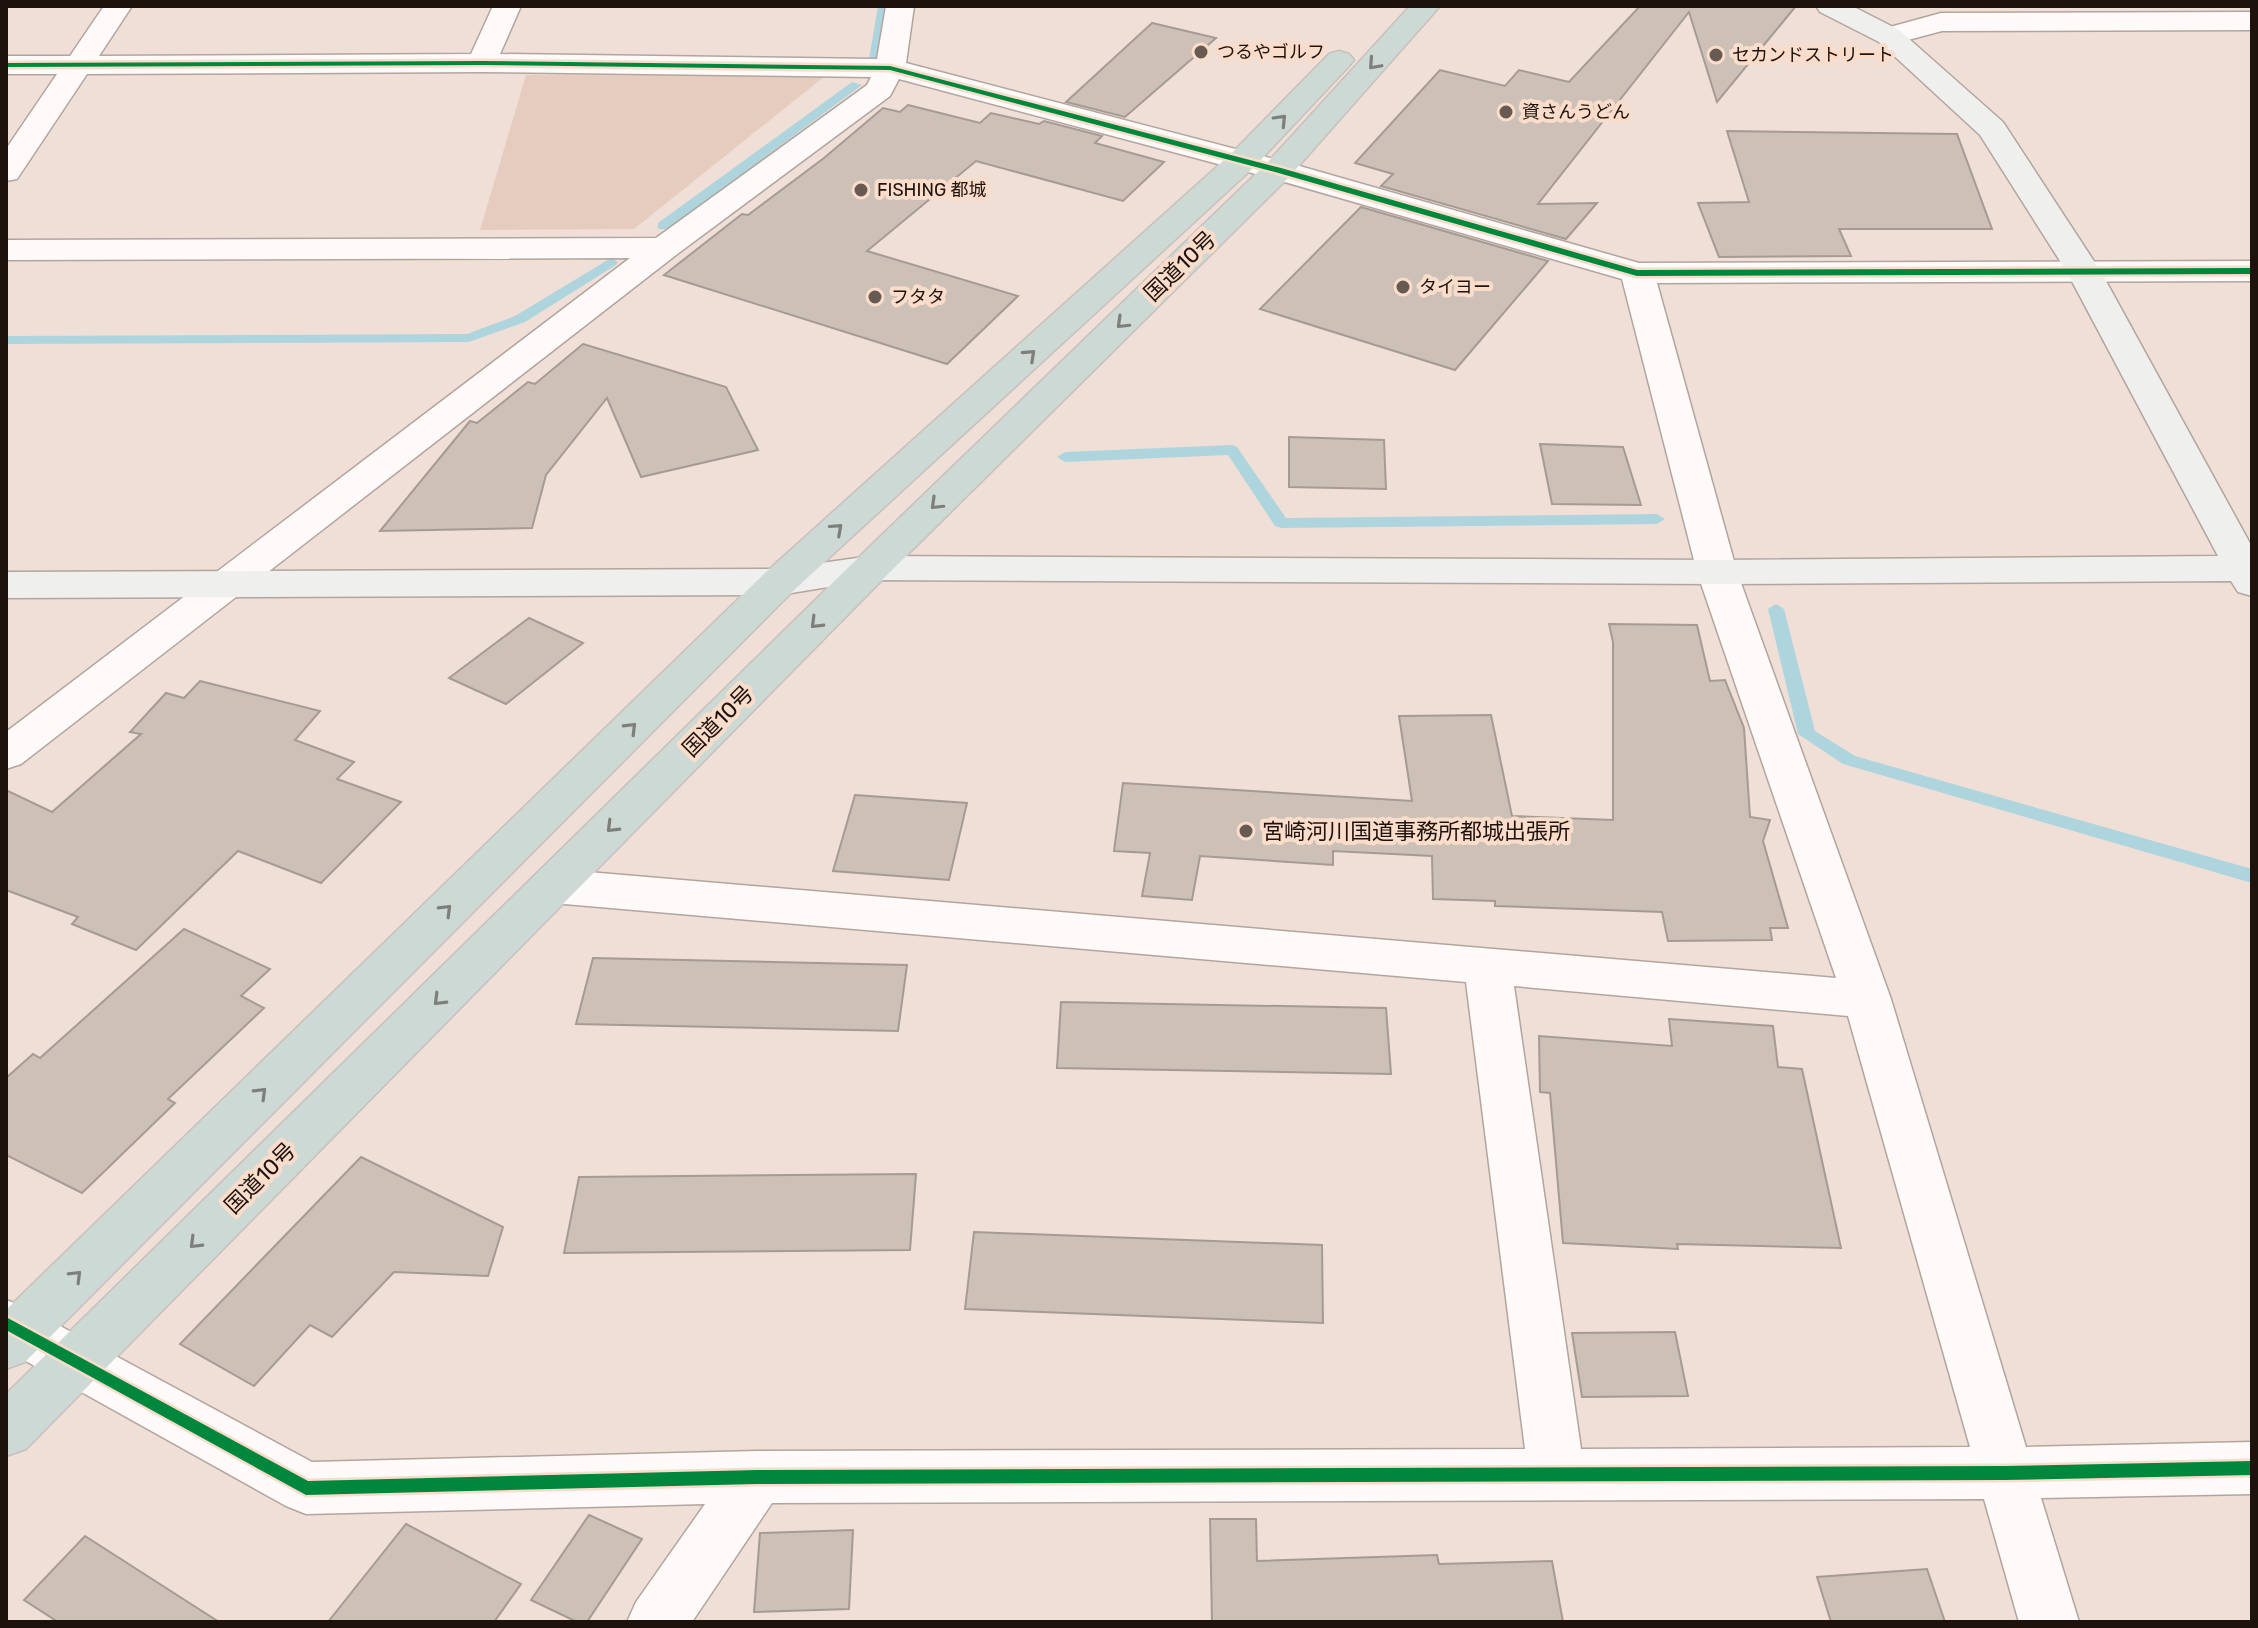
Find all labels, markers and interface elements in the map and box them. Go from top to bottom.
place label: つるやゴルフ [1217,41,1325,63]
marker: つるやゴルフ [1192,43,1210,61]
place label: セカンドストリート [1732,44,1894,66]
marker: セカンドストリート [1707,46,1725,64]
one-way arrow [1369,55,1383,69]
place label: 資さんうどん [1522,101,1630,123]
marker: 資さんうどん [1497,103,1515,121]
one-way arrow [1272,115,1286,129]
place label: FISHING 都城 [877,179,987,201]
marker: FISHING 都城 [852,181,870,199]
street label: 国道10号 [1138,225,1222,307]
place label: タイヨー [1419,276,1491,298]
marker: タイヨー [1394,278,1412,296]
place label: フタタ [891,286,945,308]
marker: フタタ [866,288,884,306]
one-way arrow [1117,313,1131,328]
one-way arrow [1021,349,1035,364]
one-way arrow [931,495,945,509]
one-way arrow [828,525,843,539]
one-way arrow [810,614,825,628]
street label: 国道10号 [677,680,759,762]
one-way arrow [622,723,636,737]
one-way arrow [607,818,621,832]
place label: 宮崎河川国道事務所都城出張所 [1262,818,1570,845]
marker: 宮崎河川国道事務所都城出張所 [1237,822,1255,840]
one-way arrow [437,905,451,920]
one-way arrow [433,991,448,1005]
one-way arrow [252,1088,266,1102]
street label: 国道10号 [219,1137,301,1219]
one-way arrow [190,1234,204,1248]
one-way arrow [67,1270,81,1285]

